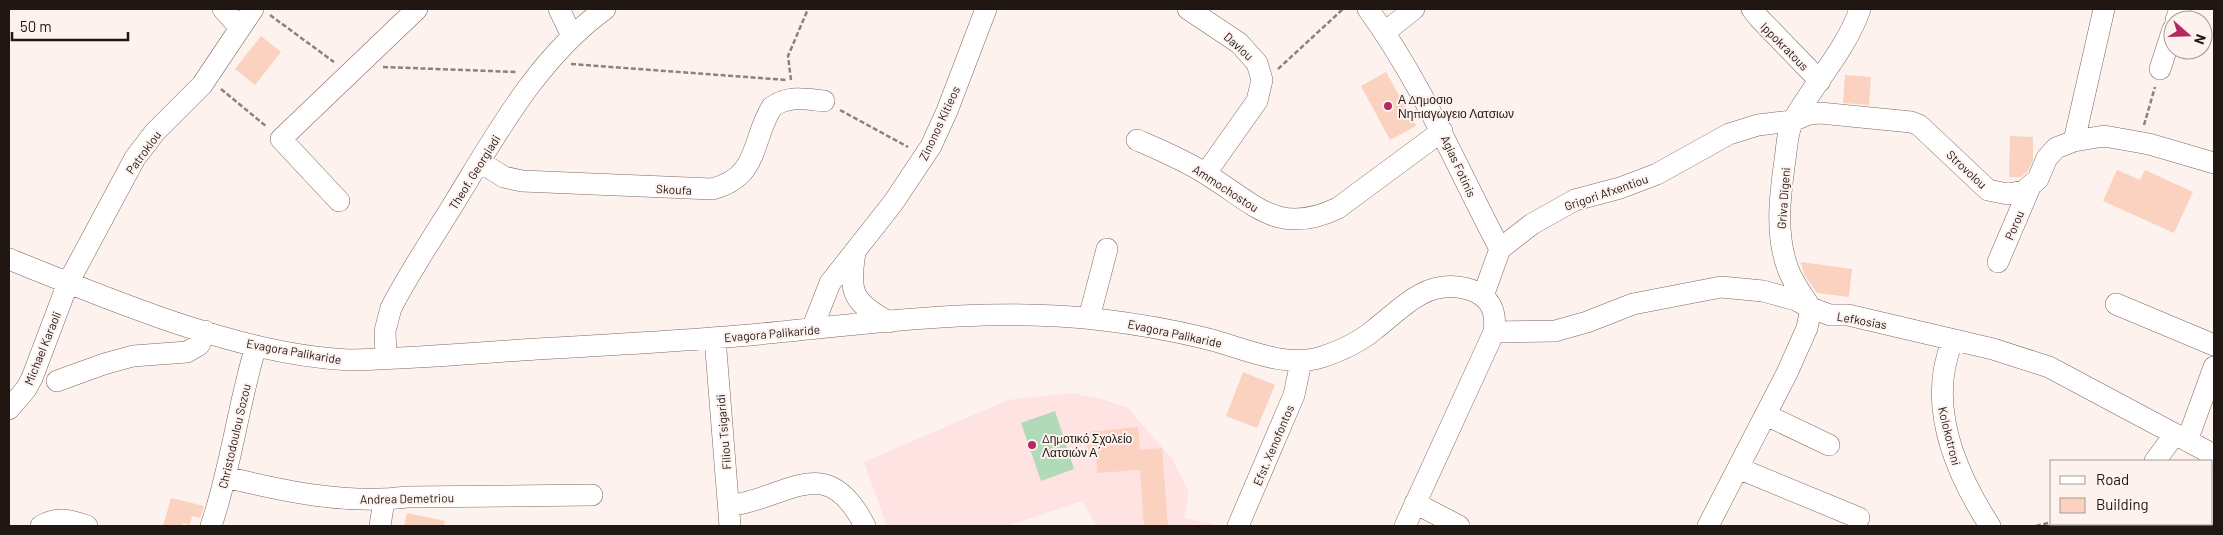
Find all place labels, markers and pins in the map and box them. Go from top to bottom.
place label: Α Δημοσιο Νηπιαγωγειο Λατσιων [1398,92,1514,121]
marker: Α Δημοσιο Νηπιαγωγειο Λατσιων [1382,100,1394,112]
place label: Δημοτικό Σχολείο Λατσιών Α΄ [1042,431,1133,459]
marker: Δημοτικό Σχολείο Λατσιών Α΄ [1026,439,1038,451]

